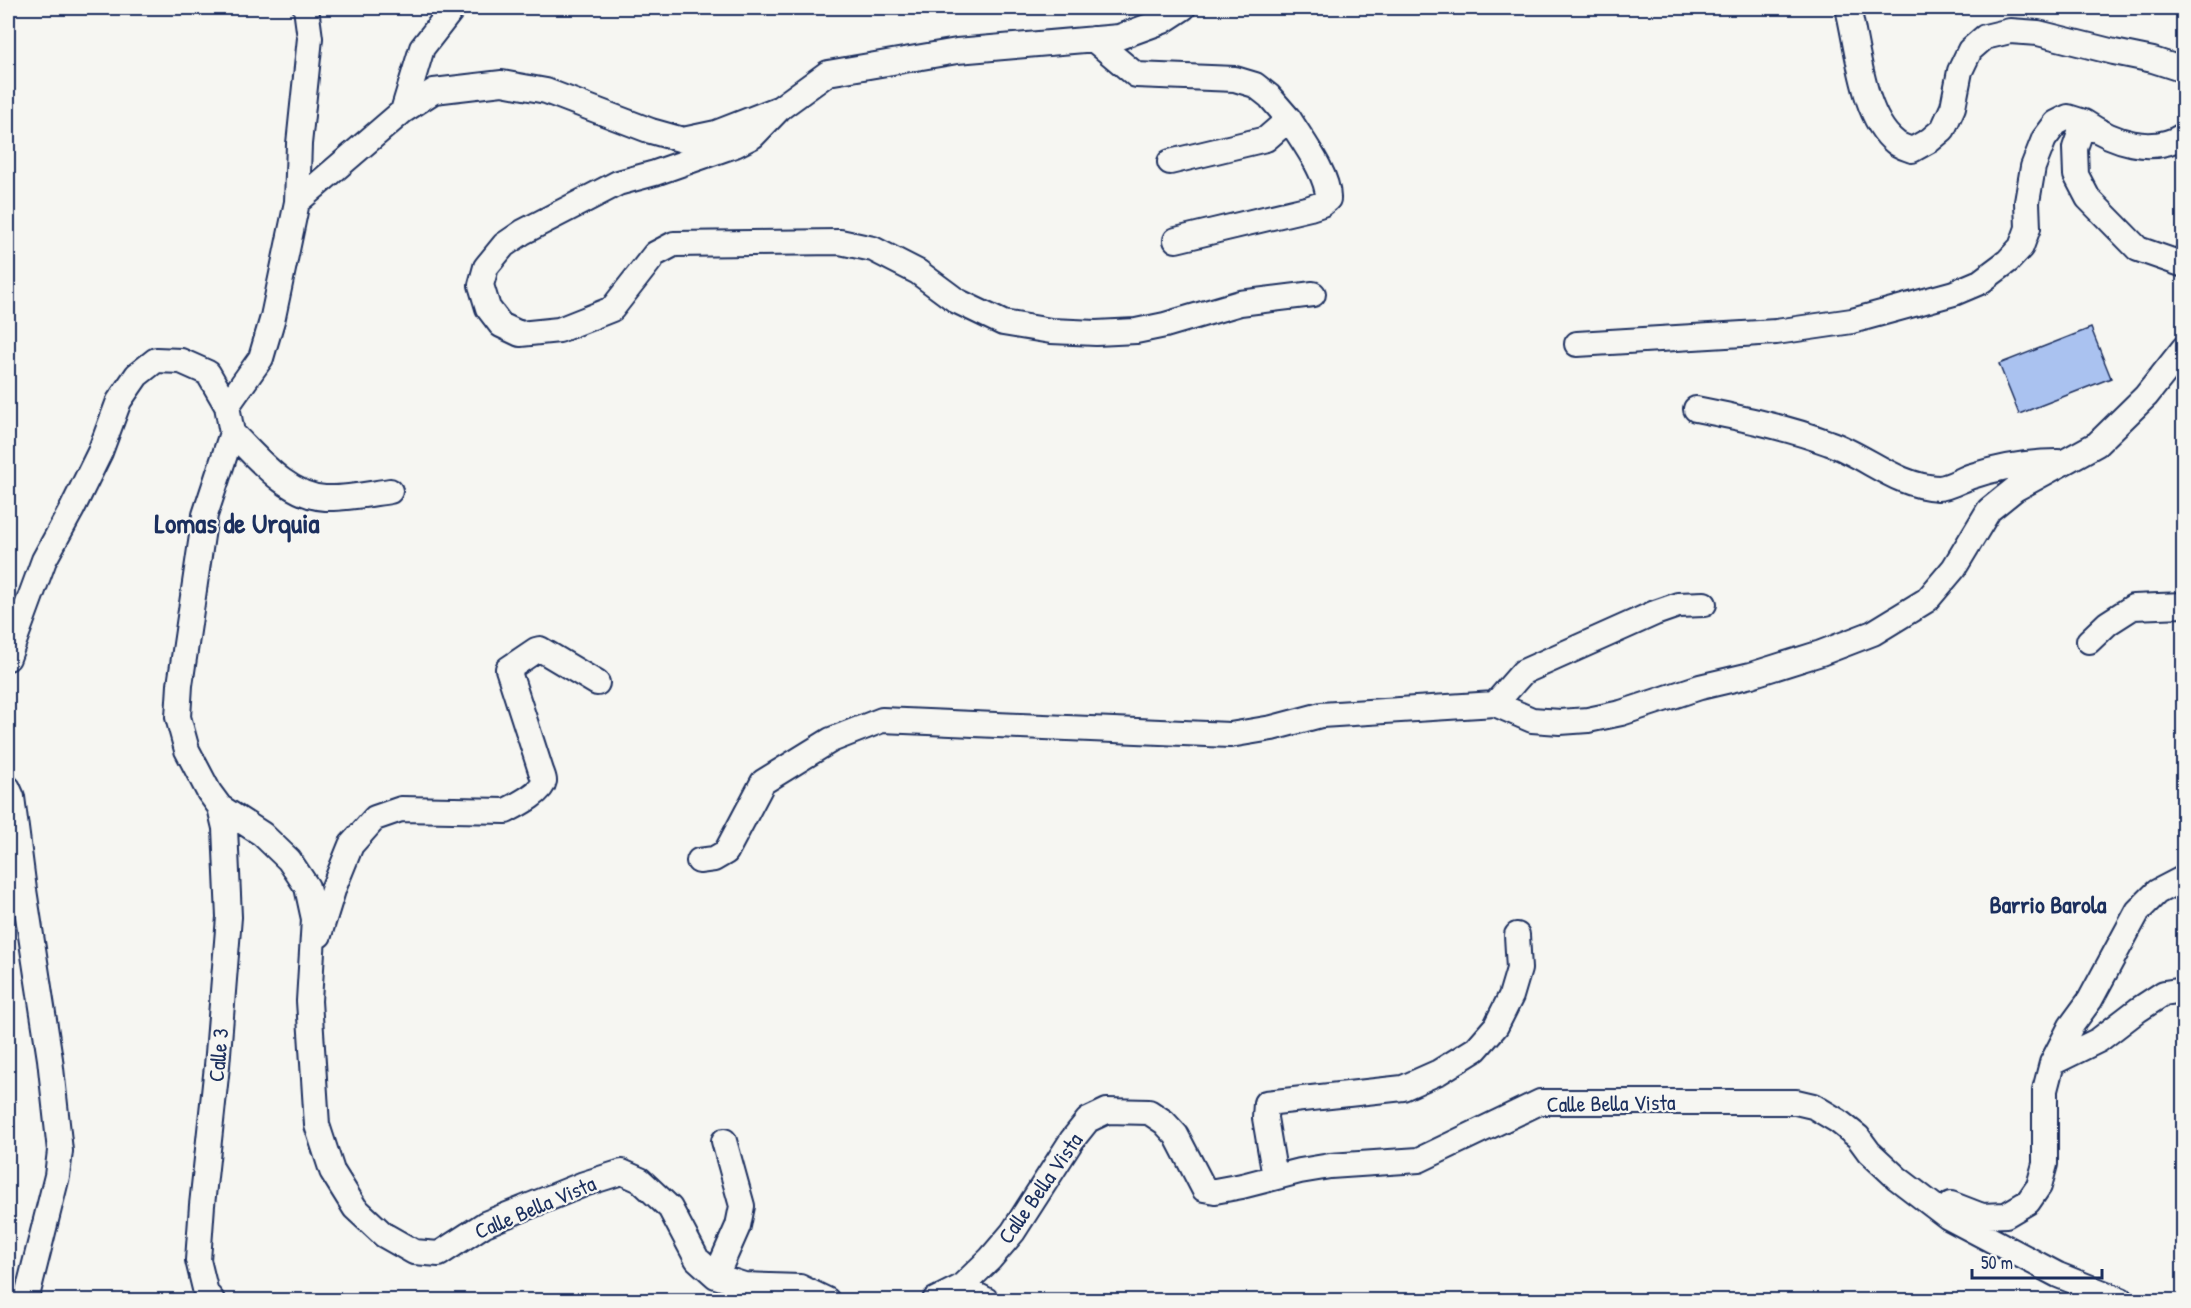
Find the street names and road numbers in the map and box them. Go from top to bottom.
street label: Calle 3 [201,1027,235,1083]
street label: Calle Bella Vista [1546,1087,1676,1119]
street label: Calle Bella Vista [991,1126,1089,1249]
street label: Calle Bella Vista [470,1168,601,1246]

